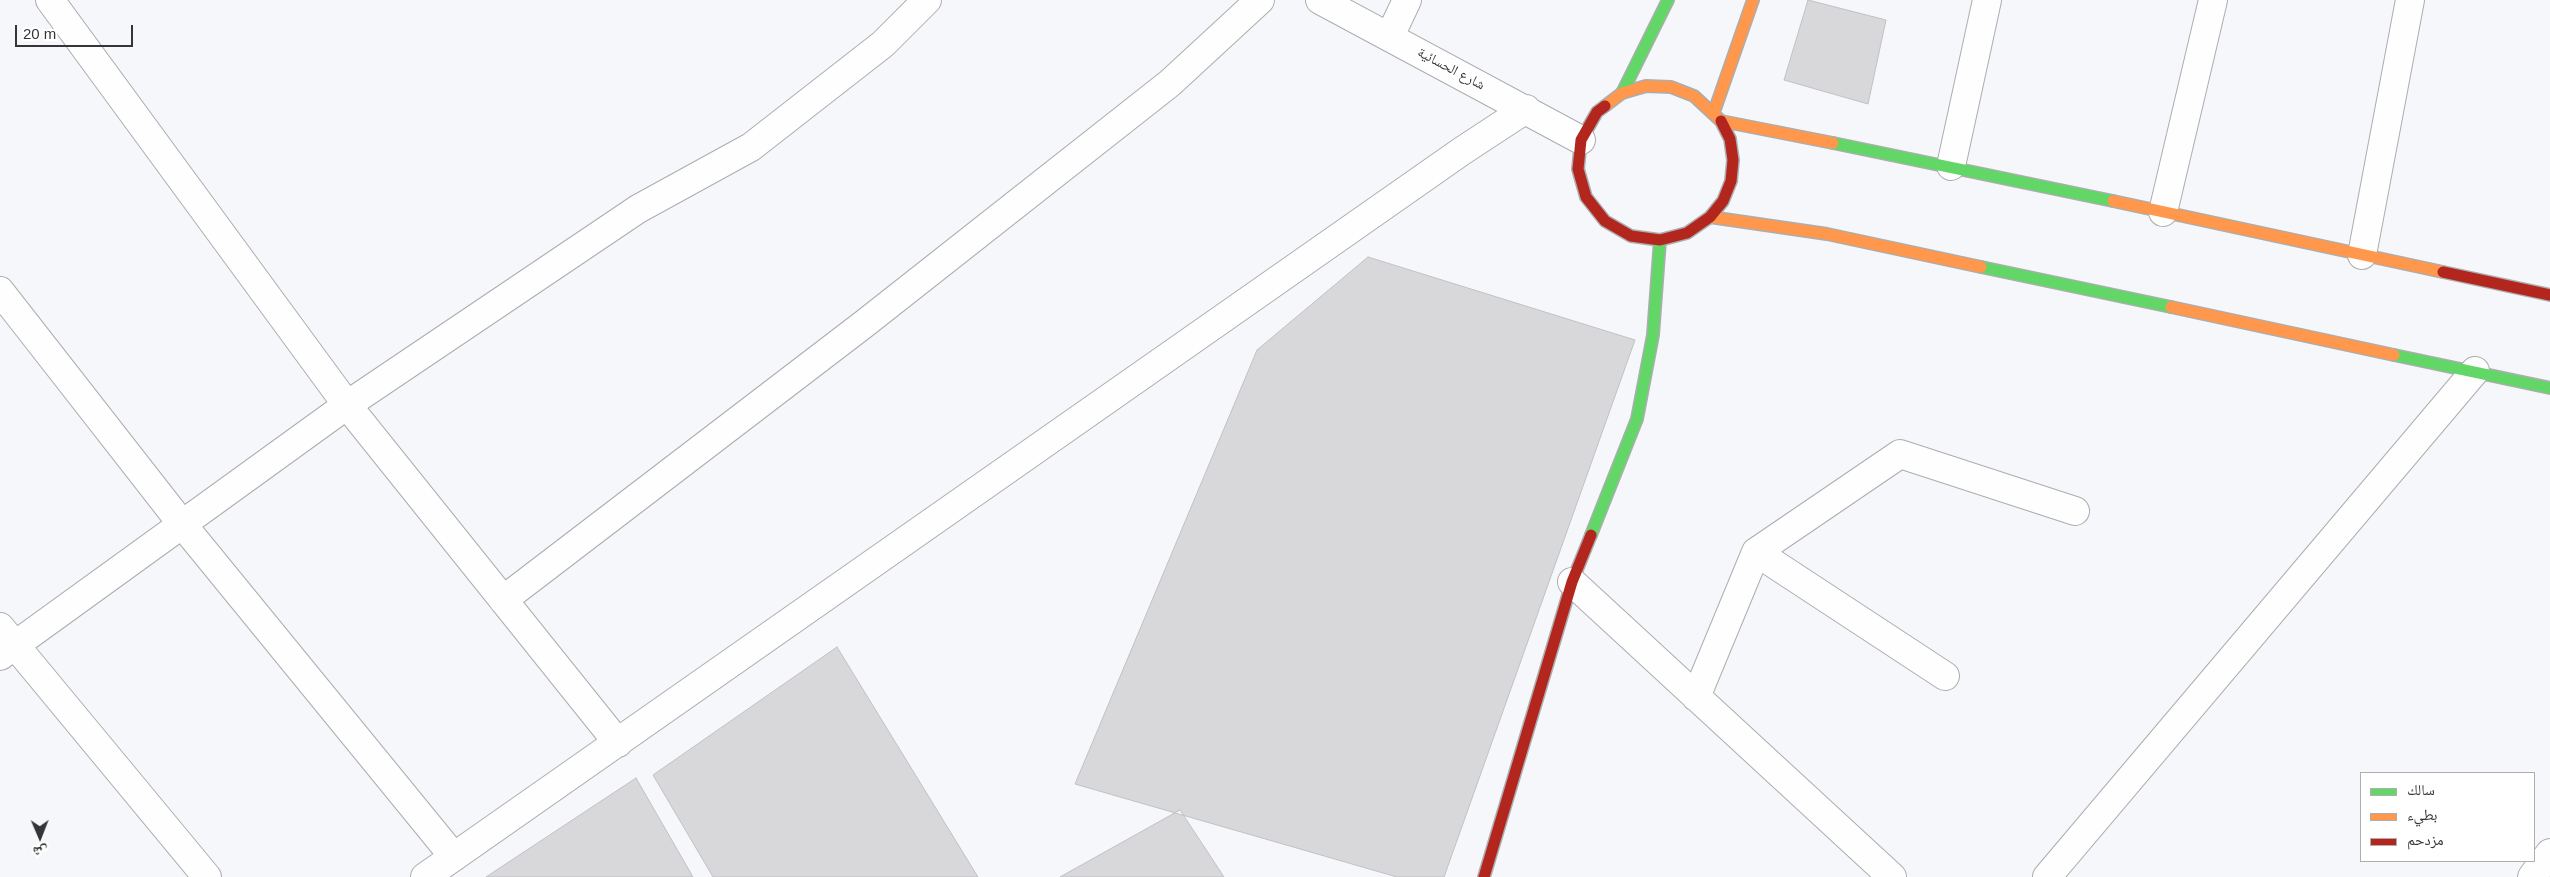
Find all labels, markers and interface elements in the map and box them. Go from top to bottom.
scale bar [18,15,135,47]
text: 20 m [23,25,56,42]
street label: شارع الحسائية [1414,44,1488,94]
legend [2360,772,2535,862]
text: سالك [2407,781,2435,798]
text: بطيء [2407,806,2437,823]
north arrow [15,812,65,862]
text: مزدحم [2407,831,2444,848]
text: ش [33,844,48,860]

